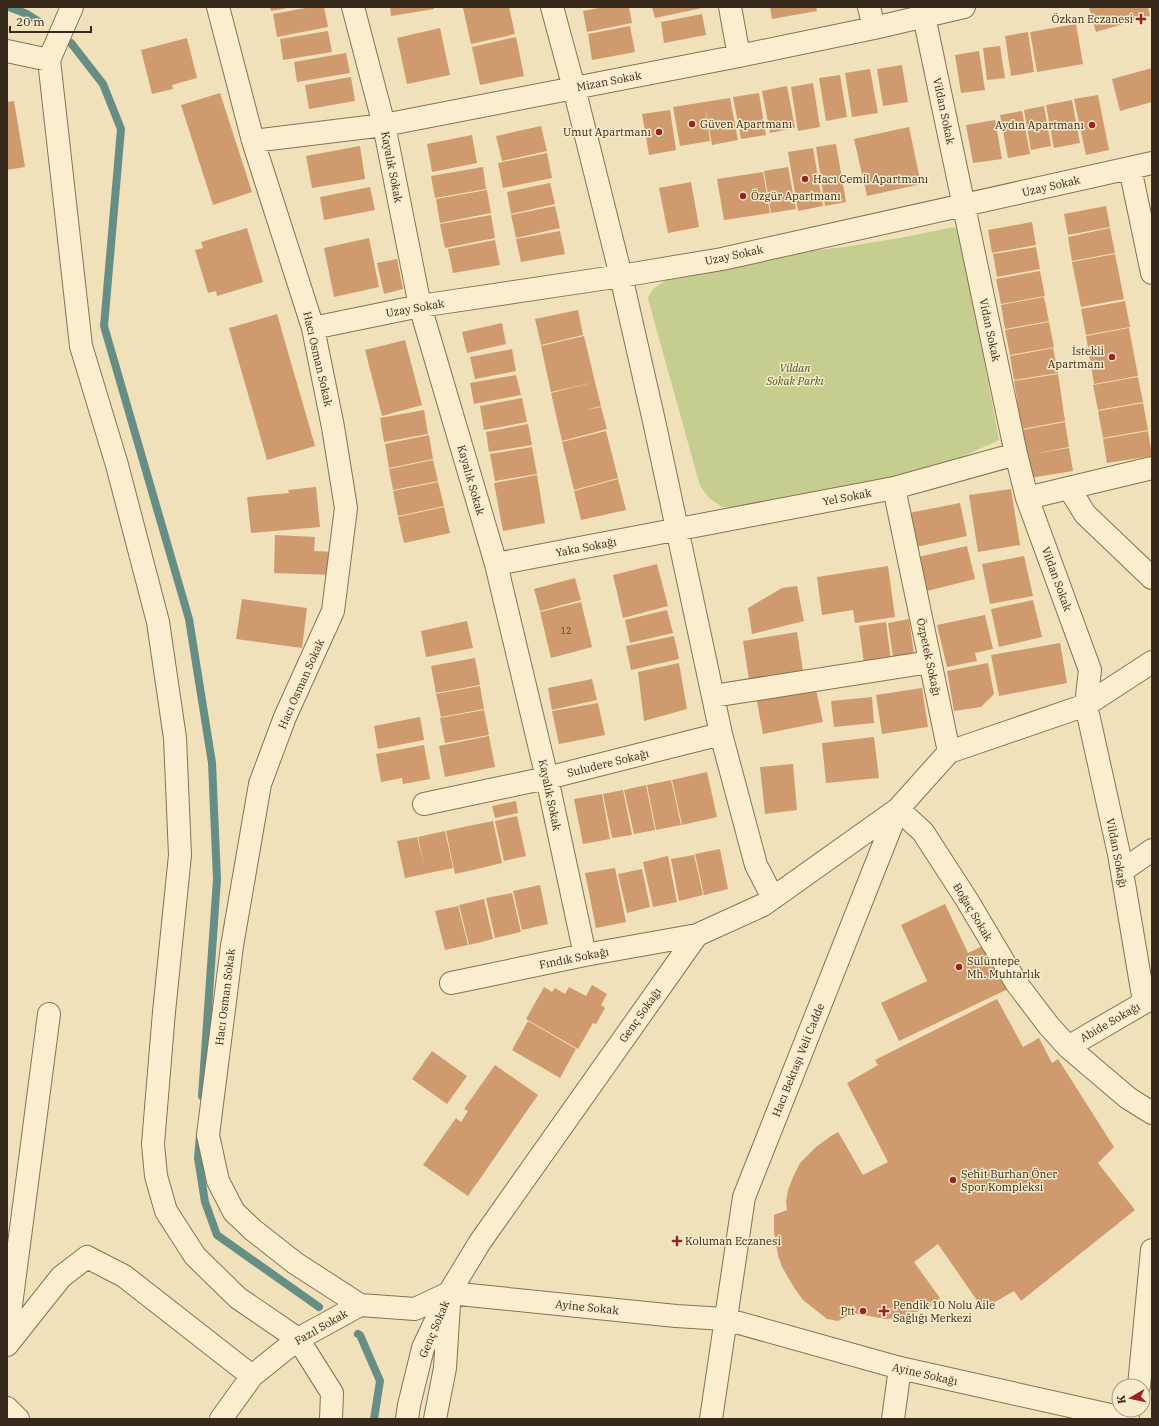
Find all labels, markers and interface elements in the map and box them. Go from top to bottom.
scale bar [10,8,91,34]
place label: Özkan Eczanesi [1052,12,1134,26]
text: 20 m [16,14,45,29]
marker: Özkan Eczanesi [1136,14,1146,24]
street label: Mizan Sokak [575,68,643,94]
street label: Vildan Sokak [930,76,958,146]
place label: Güven Apartmanı [700,117,793,131]
place label: Aydın Apartmanı [995,118,1085,132]
marker: Güven Apartmanı [687,119,697,129]
marker: Aydın Apartmanı [1087,120,1097,130]
place label: Umut Apartmanı [563,125,652,139]
marker: Umut Apartmanı [654,127,664,137]
street label: Kayalık Sokak [378,130,406,204]
place label: Hacı Cemil Apartmanı [813,172,929,186]
street label: Uzay Sokak [1020,172,1082,200]
marker: Hacı Cemil Apartmanı [800,174,810,184]
place label: Özgür Apartmanı [751,189,841,203]
marker: Özgür Apartmanı [738,191,748,201]
street label: Uzay Sokak [703,242,765,268]
street label: Uzay Sokak [385,296,446,320]
street label: Vidan Sokak [976,297,1004,363]
street label: Hacı Osman Sokak [300,310,336,408]
place label: İstekli Apartmanı [1048,344,1105,371]
marker: İstekli Apartmanı [1107,352,1117,362]
park label: Vildan Sokak Parkı [765,361,825,388]
street label: Kayalık Sokak [454,443,488,517]
street label: Yel Sokak [821,485,873,509]
street label: Yaka Sokağı [554,534,618,560]
street label: Vildan Sokak [1039,545,1075,614]
street label: Özpetek Sokağı [914,617,944,698]
house number: 12 [561,625,571,636]
street label: Hacı Osman Sokak [275,636,327,731]
street label: Suludere Sokağı [566,746,651,780]
street label: Kayalık Sokak [536,758,565,832]
street label: Vildan Sokağı [1103,817,1131,890]
street label: Boğaç Sokak [950,880,996,944]
street label: Fındık Sokağı [538,944,611,972]
street label: Hacı Osman Sokak [212,947,238,1046]
place label: Sülüntepe Mh. Muhtarlık [967,954,1041,981]
marker: Sülüntepe Mh. Muhtarlık [954,962,964,972]
street label: Genç Sokağı [616,984,664,1045]
street label: Abide Sokağı [1077,999,1143,1045]
street label: Hacı Bektaşı Veli Cadde [769,1001,827,1119]
place label: Şehit Burhan Öner Spor Kompleksi [961,1167,1057,1194]
marker: Şehit Burhan Öner Spor Kompleksi [948,1175,958,1185]
place label: Koluman Eczanesi [685,1234,781,1248]
marker: Koluman Eczanesi [672,1236,682,1246]
street label: Ayine Sokak [555,1297,620,1317]
street label: Genç Sokak [416,1298,453,1360]
place label: Pendik 10 Nolu Aile Sağlığı Merkezi [893,1298,995,1325]
place label: Ptt [840,1304,855,1318]
marker: Pendik 10 Nolu Aile Sağlığı Merkezi [878,1305,890,1317]
street label: Fazıl Sokak [292,1306,350,1348]
marker: Ptt [858,1306,868,1316]
street label: Ayine Sokağı [891,1360,960,1388]
north arrow [1111,1378,1151,1418]
text: K [1113,1394,1129,1405]

